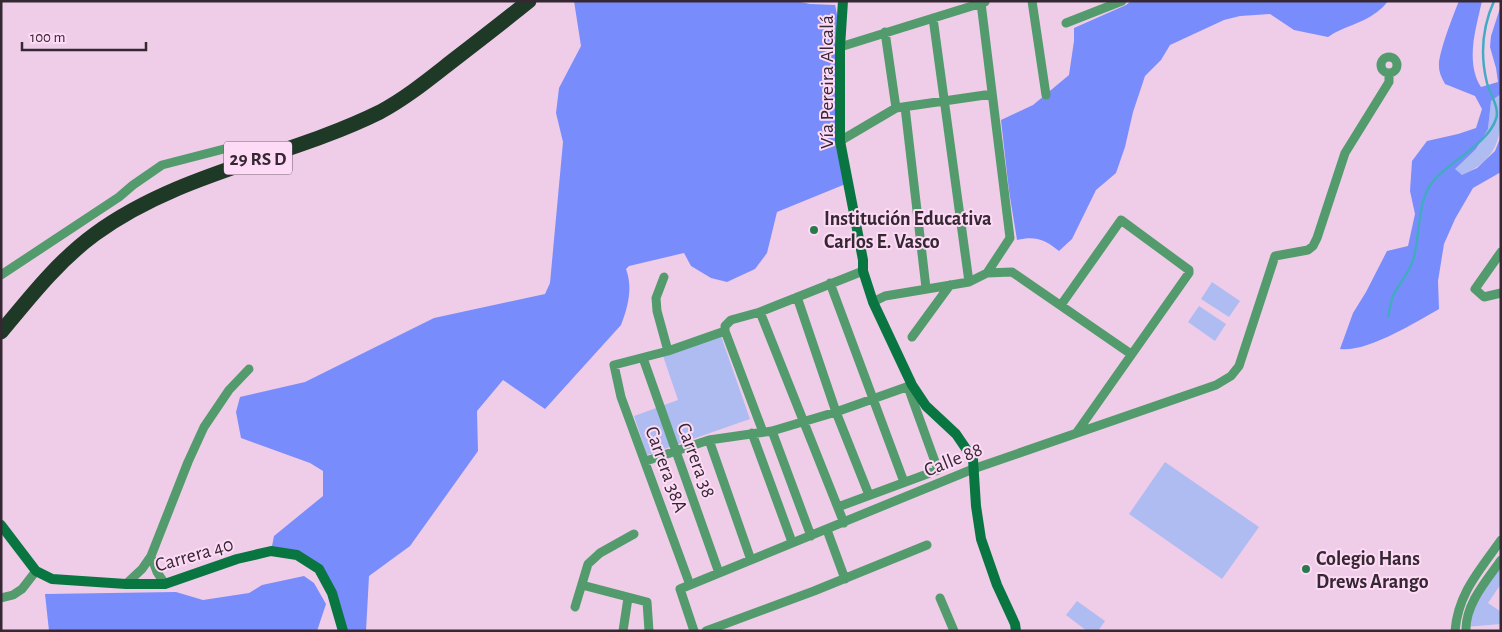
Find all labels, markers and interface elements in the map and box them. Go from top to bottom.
street label: Vía Pereira Alcalá [817,15,837,149]
scale bar [22,20,146,52]
text: 100 m [30,30,65,45]
road number: 29 RS D [224,142,292,174]
place label: Institución Educativa Carlos E. Vasco [824,209,992,252]
marker: Institución Educativa Carlos E. Vasco [808,224,820,236]
street label: Carrera 38 [673,420,719,500]
street label: Carrera 38A [641,424,691,515]
street label: Calle 88 [921,439,985,481]
street label: Carrera 40 [153,534,236,576]
place label: Colegio Hans Drews Arango [1316,549,1429,592]
marker: Colegio Hans Drews Arango [1300,563,1312,575]

